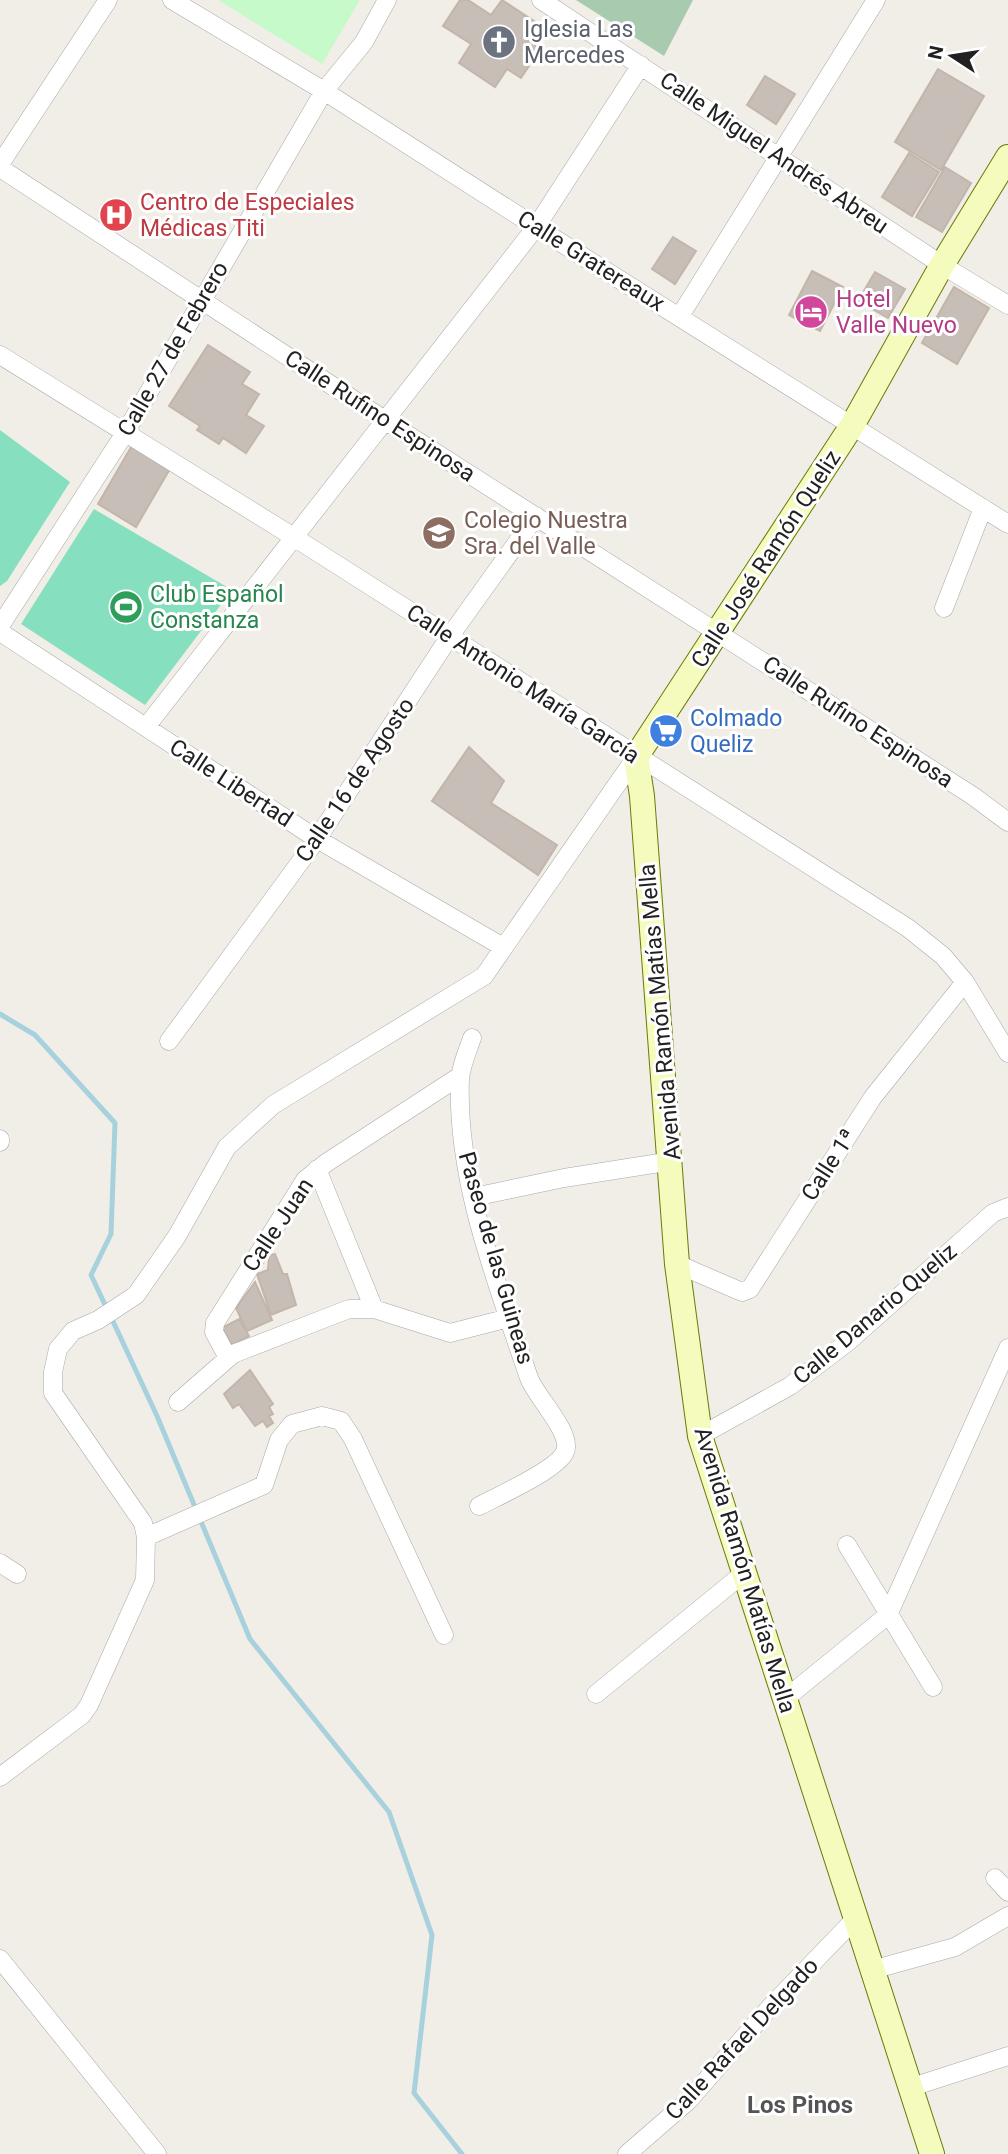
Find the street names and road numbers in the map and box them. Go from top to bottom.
street label: Calle Miguel Andrés Abreu [655,66,893,240]
street label: Calle Gratereaux [513,205,669,317]
street label: Calle 27 de Febrero [112,257,234,441]
street label: Calle Rufino Espinosa [280,344,480,488]
street label: Calle José Ramón Queliz [686,445,846,673]
street label: Calle Antonio María García [402,599,644,769]
street label: Calle Rufino Espinosa [758,650,958,794]
street label: Calle 16 de Agosto [290,693,420,867]
street label: Calle Libertad [165,733,297,833]
street label: Avenida Ramón Matías Mella [634,863,686,1161]
street label: Calle 1ª [796,1124,862,1206]
street label: Paseo de las Guineas [453,1149,539,1367]
street label: Calle Juan [237,1173,319,1277]
street label: Calle Danario Queliz [788,1238,962,1390]
street label: Avenida Ramón Matías Mella [689,1424,801,1716]
street label: Calle Rafael Delgado [660,1952,824,2126]

